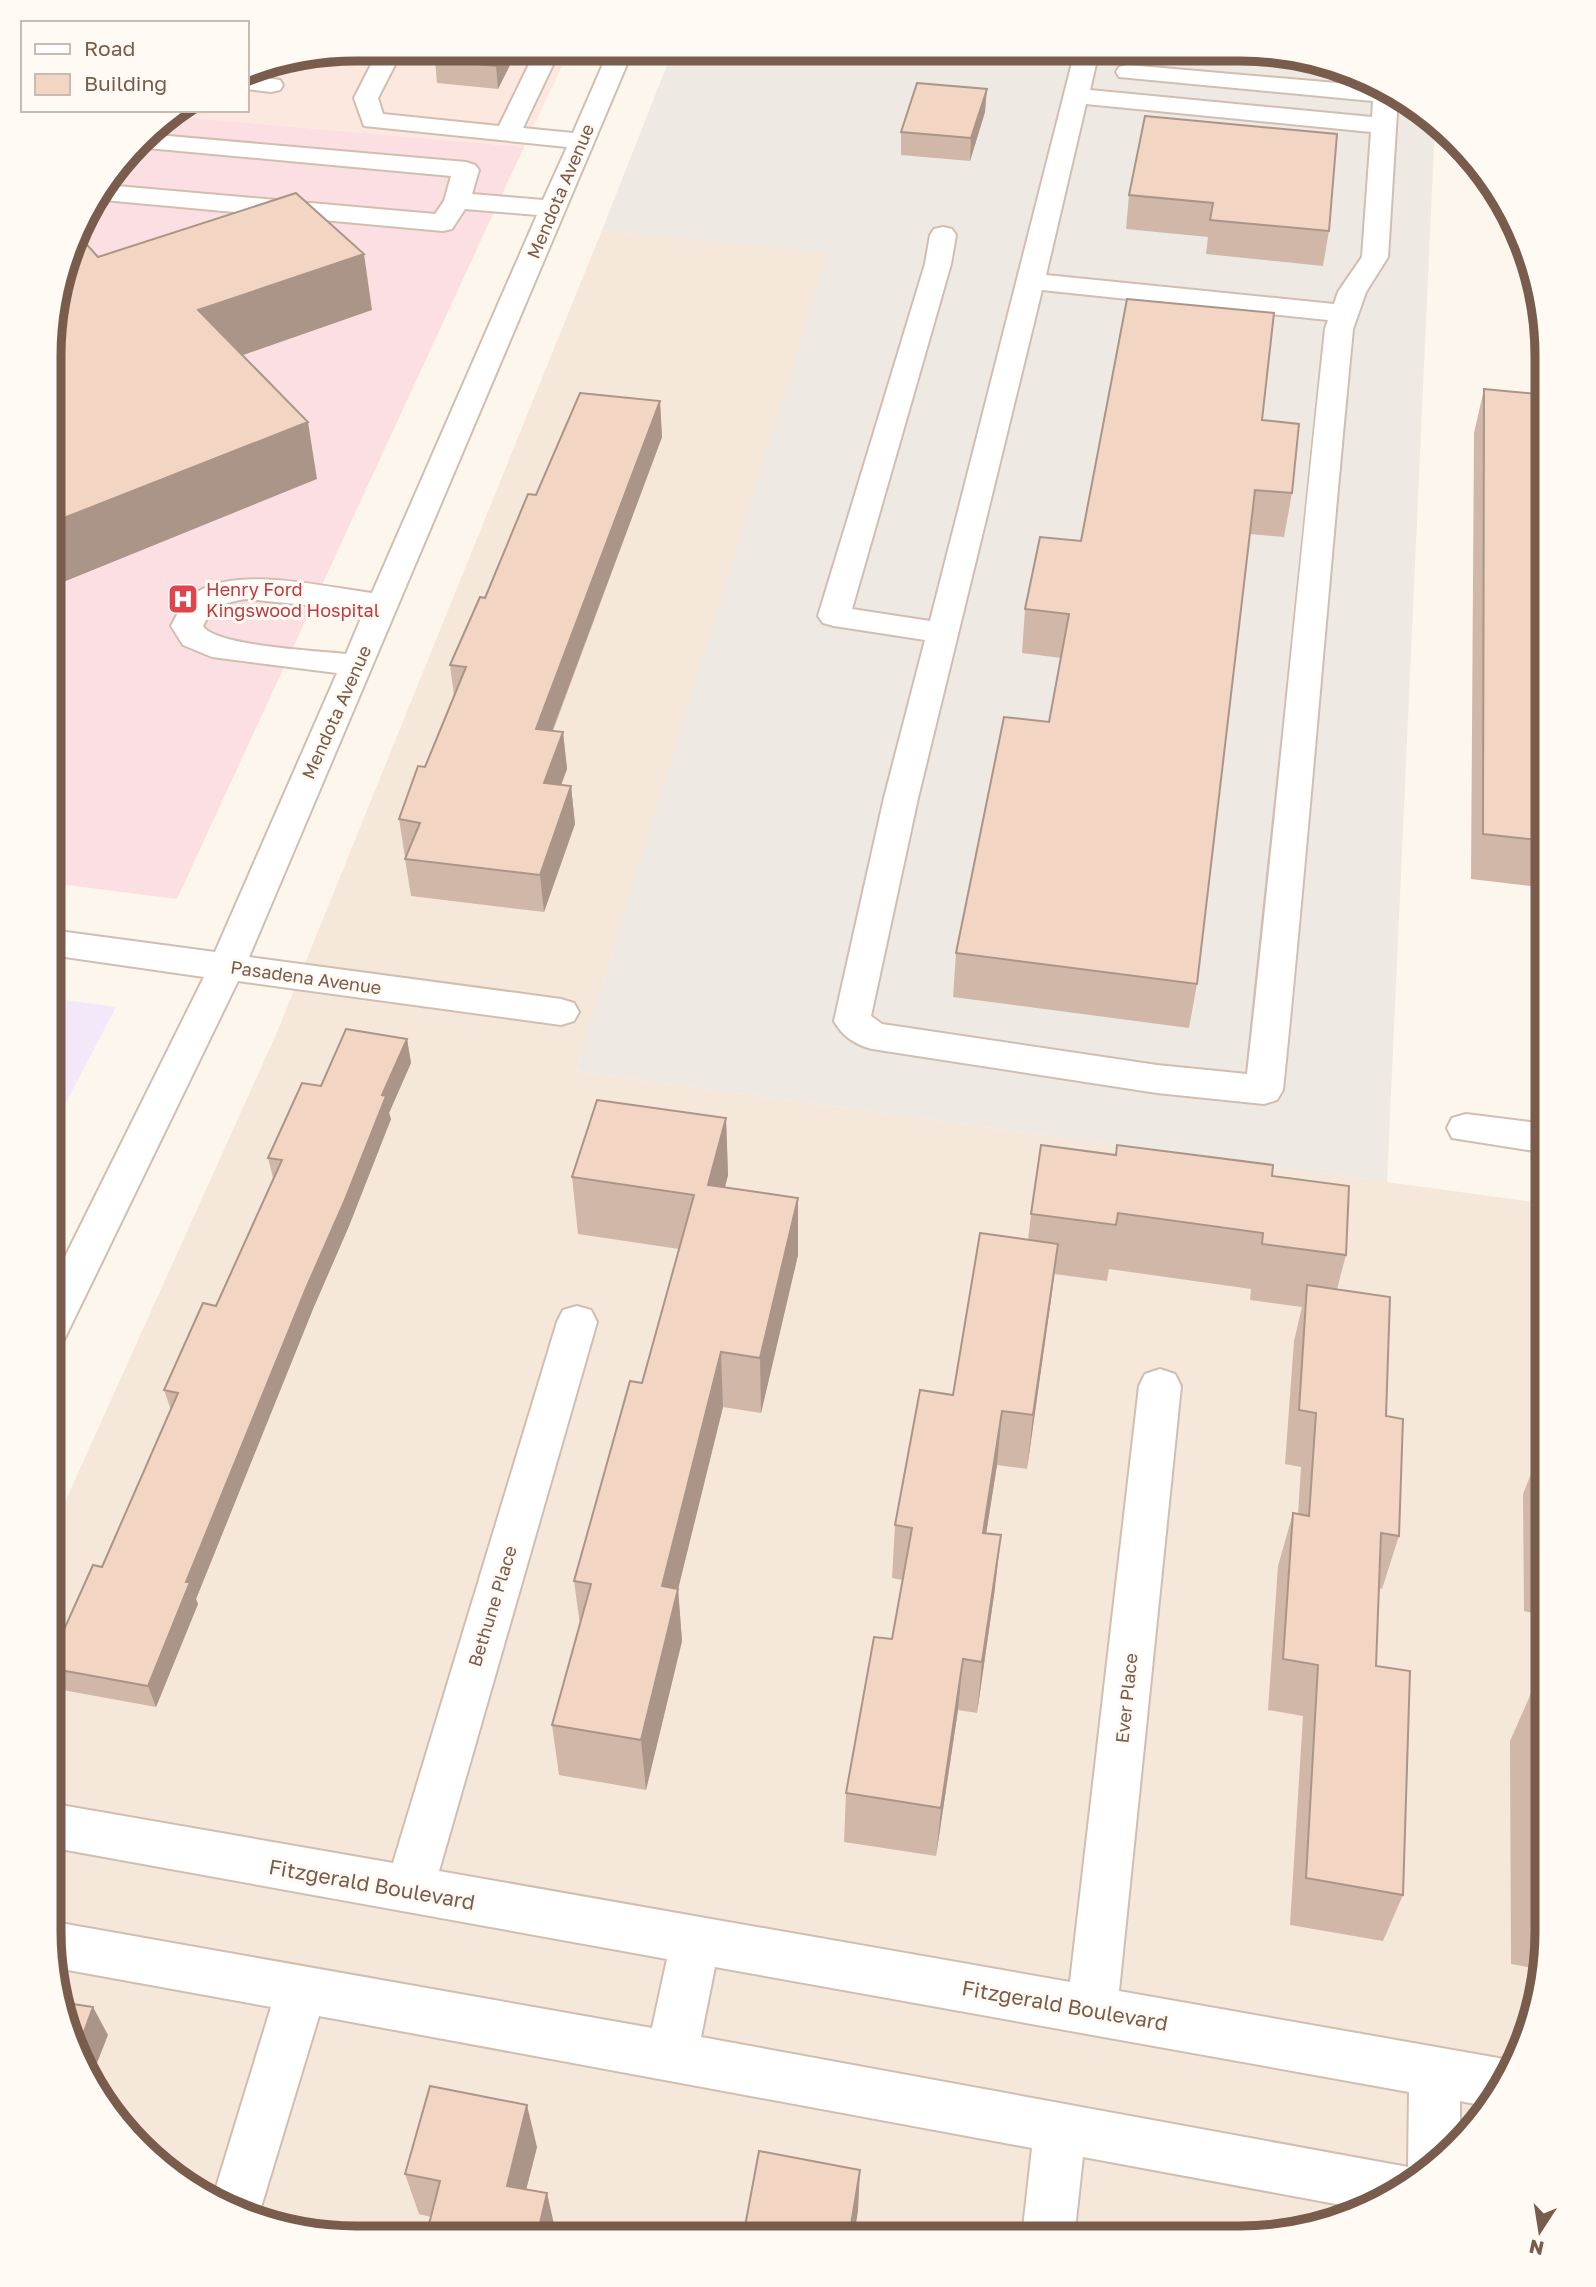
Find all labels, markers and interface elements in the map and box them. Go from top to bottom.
legend [21,21,248,112]
text: Road [84,35,135,61]
text: Building [84,70,167,96]
street label: Mendota Avenue [522,120,598,262]
place label: Henry Ford Kingswood Hospital [206,578,380,621]
hospital icon: Henry Ford Kingswood Hospital [166,582,200,616]
street label: Mendota Avenue [297,642,375,782]
street label: Pasadena Avenue [229,956,383,998]
street label: Bethune Place [463,1543,521,1669]
street label: Ever Place [1110,1652,1142,1744]
street label: Fitzgerald Boulevard [267,1853,477,1915]
street label: Fitzgerald Boulevard [960,1974,1170,2036]
north arrow [1505,2196,1575,2266]
text: N [1527,2235,1546,2261]

